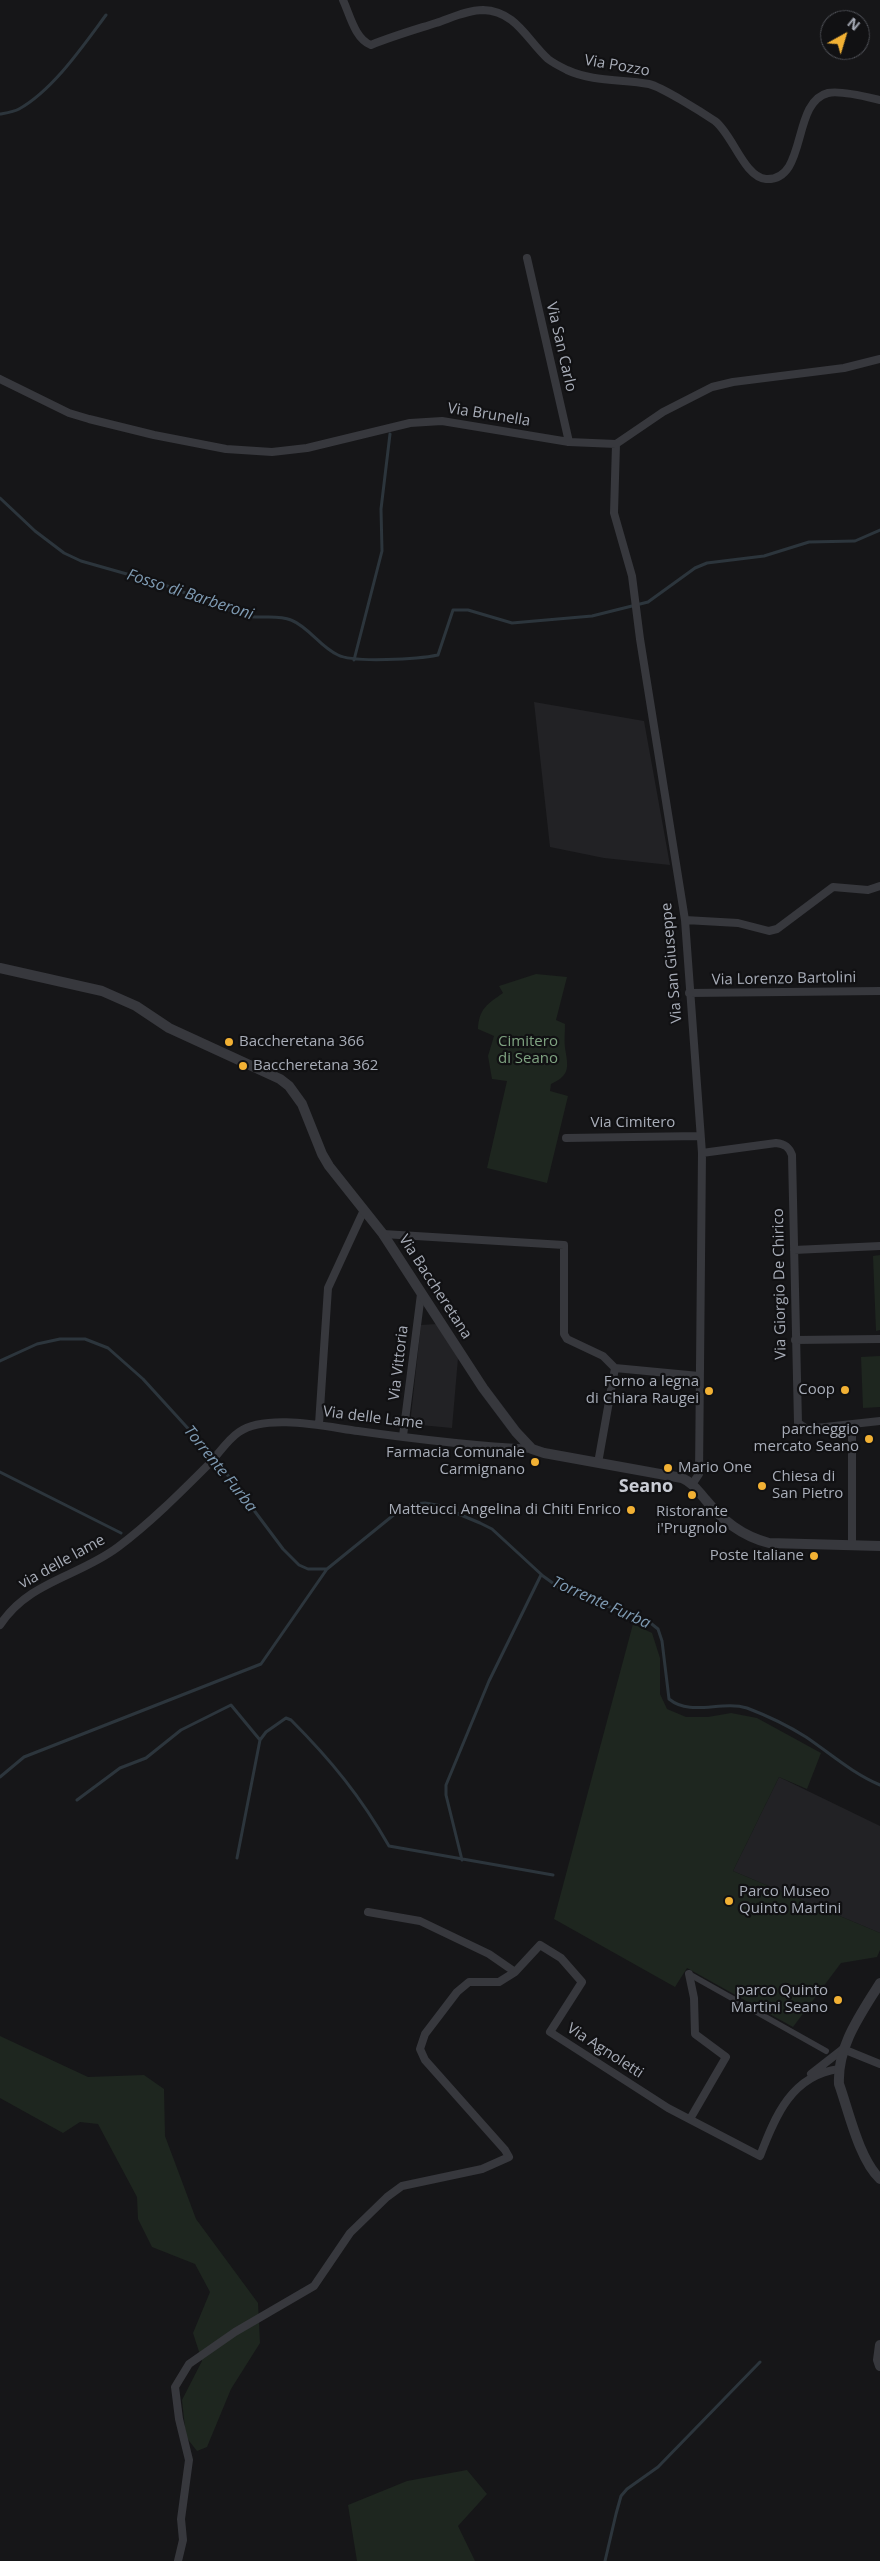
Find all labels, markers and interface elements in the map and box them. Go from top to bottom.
north arrow [820,10,870,60]
text: N [844,13,865,35]
street label: Via Pozzo [583,51,651,81]
street label: Via San Carlo [542,300,580,394]
street label: Via Brunella [446,400,532,430]
water label: Fosso di Barberoni [124,566,256,624]
street label: Via San Giuseppe [658,902,686,1024]
street label: Via Lorenzo Bartolini [712,969,856,989]
place label: Baccheretana 366 [239,1033,364,1051]
park label: Cimitero di Seano [498,1033,558,1068]
marker: Baccheretana 366 [223,1036,235,1048]
place label: Baccheretana 362 [253,1057,378,1075]
marker: Baccheretana 362 [237,1060,249,1072]
street label: Via Cimitero [591,1114,675,1132]
street label: Via Giorgio De Chirico [770,1208,790,1360]
street label: Via Baccheretana [395,1231,475,1343]
street label: Via Vittoria [385,1324,413,1402]
place label: Forno a legna di Chiara Raugei [586,1373,699,1408]
place label: Coop [798,1381,835,1399]
marker: Coop [839,1384,851,1396]
marker: Forno a legna di Chiara Raugei [703,1385,715,1397]
street label: Via delle Lame [322,1403,424,1433]
place label: parcheggio mercato Seano [754,1421,859,1456]
water label: Torrente Furba [179,1422,261,1516]
marker: parcheggio mercato Seano [863,1433,875,1445]
place label: Farmacia Comunale Carmignano [386,1444,525,1479]
marker: Farmacia Comunale Carmignano [529,1456,541,1468]
place label: Mario One [678,1459,752,1477]
marker: Mario One [662,1462,674,1474]
place label: Chiesa di San Pietro [772,1468,843,1503]
district label: Seano [619,1476,673,1498]
marker: Chiesa di San Pietro [756,1480,768,1492]
marker: Ristorante i'Prugnolo [686,1489,698,1501]
place label: Matteucci Angelina di Chiti Enrico [389,1501,621,1519]
place label: Ristorante i'Prugnolo [656,1503,728,1538]
marker: Matteucci Angelina di Chiti Enrico [625,1504,637,1516]
street label: via delle lame [16,1531,108,1593]
place label: Poste Italiane [710,1547,804,1565]
marker: Poste Italiane [808,1550,820,1562]
water label: Torrente Furba [549,1573,653,1633]
place label: Parco Museo Quinto Martini [739,1883,841,1918]
marker: Parco Museo Quinto Martini [723,1895,735,1907]
place label: parco Quinto Martini Seano [731,1982,828,2017]
marker: parco Quinto Martini Seano [832,1994,844,2006]
street label: Via Agnoletti [563,2020,647,2082]

